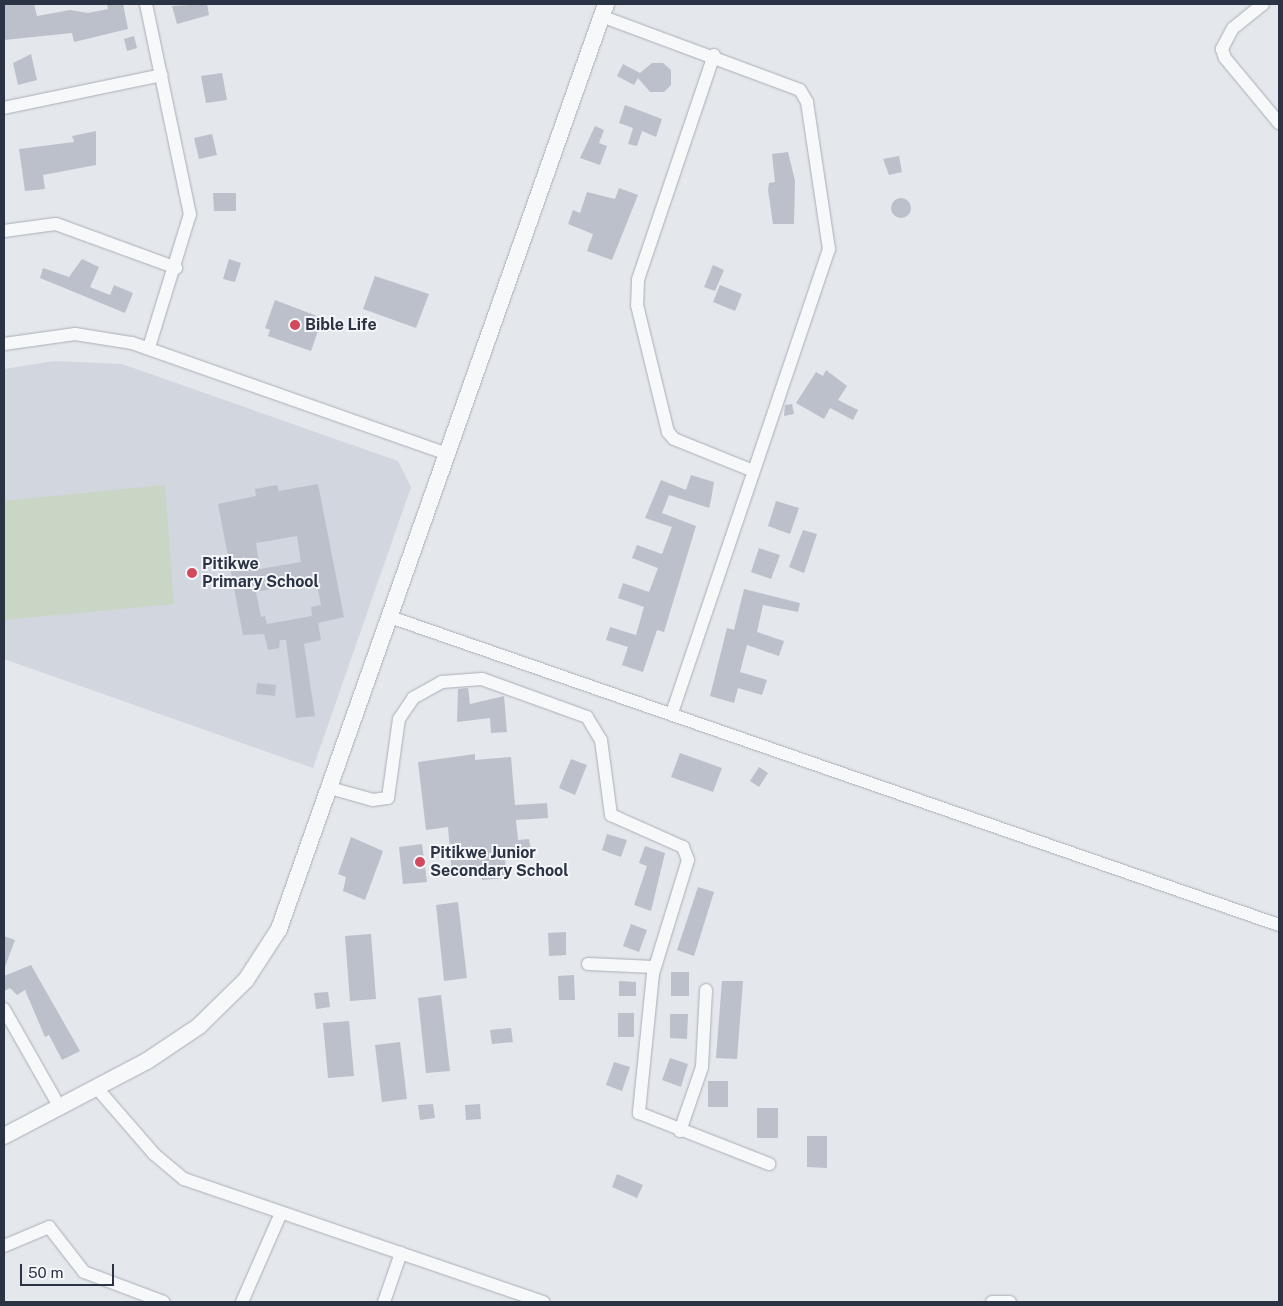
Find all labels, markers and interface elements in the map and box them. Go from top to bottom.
place label: Bible Life [305,315,377,335]
marker: Bible Life [289,319,301,331]
place label: Pitikwe Primary School [202,554,319,592]
marker: Pitikwe Primary School [186,567,198,579]
place label: Pitikwe Junior Secondary School [430,843,569,881]
marker: Pitikwe Junior Secondary School [414,856,426,868]
scale bar [22,1254,116,1286]
text: 50 m [28,1264,63,1281]

